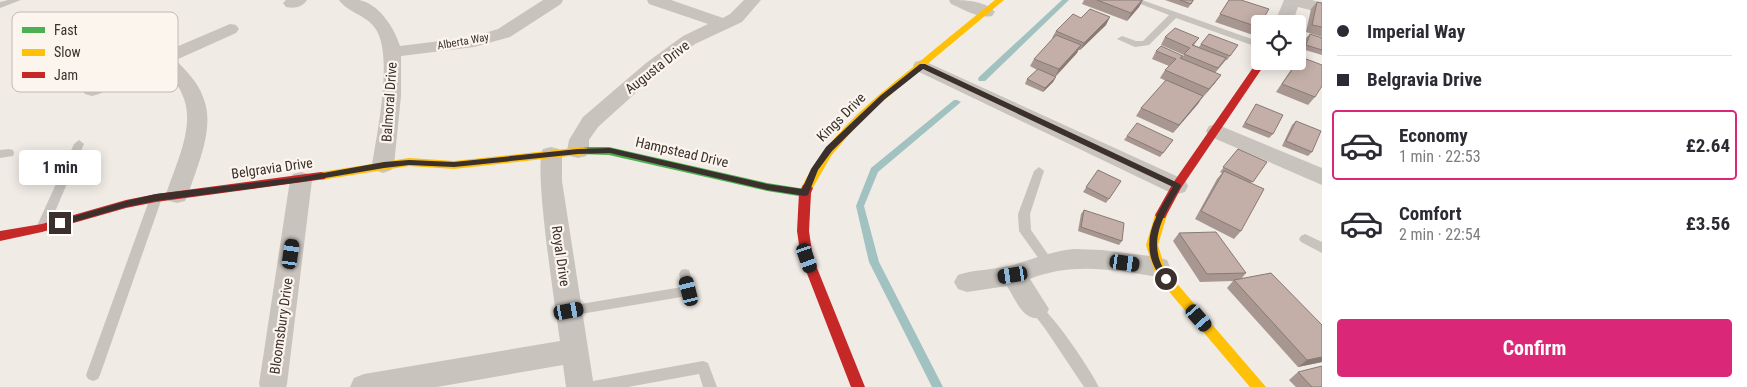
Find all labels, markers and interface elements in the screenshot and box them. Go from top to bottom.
legend [12,12,178,92]
map controls [1251,15,1306,70]
button: locate [1251,15,1306,70]
text: Imperial Way [1367,20,1465,43]
text: Fast [54,22,78,38]
street label: Alberta Way [436,30,490,52]
street label: Augusta Drive [622,37,693,97]
text: Slow [54,44,81,60]
street label: Balmoral Drive [378,61,400,143]
text: Jam [54,67,78,83]
text: Belgravia Drive [1367,68,1482,91]
street label: Kings Drive [813,89,869,145]
icon: car [1339,123,1384,168]
text: Economy [1399,124,1468,147]
street label: Hampstead Drive [634,134,730,171]
text: £2.64 [1686,134,1730,157]
text: 1 min · 22:53 [1399,147,1481,166]
callout: 1 min [19,150,101,186]
street label: Belgravia Drive [230,154,314,182]
text: 1 min [42,158,78,177]
icon: car [1339,201,1384,246]
text: Comfort [1399,202,1462,225]
route end [49,212,71,234]
text: £3.56 [1686,212,1730,235]
street label: Royal Drive [549,225,573,288]
text: 2 min · 22:54 [1399,225,1481,244]
car [281,238,300,270]
car [795,241,818,275]
car [1109,253,1140,273]
car [997,265,1028,285]
route start [1155,268,1177,290]
car [678,275,699,307]
street label: Bloomsbury Drive [266,276,296,375]
car [552,301,585,321]
car [1183,302,1214,334]
button: Confirm [1337,319,1732,377]

